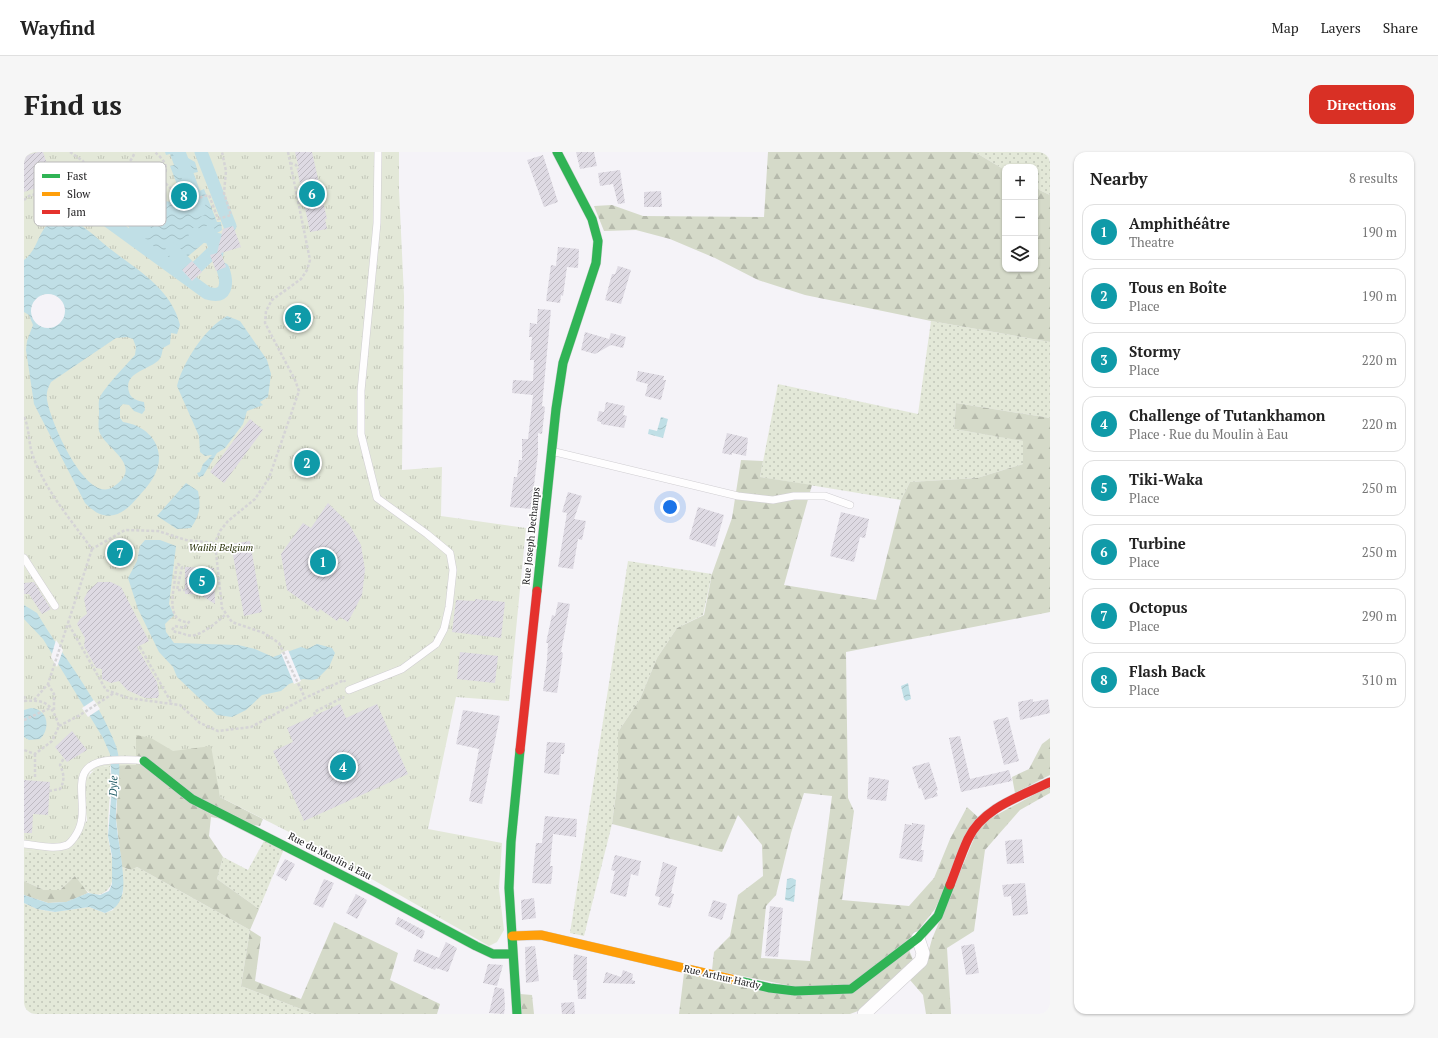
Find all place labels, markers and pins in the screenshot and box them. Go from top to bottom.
pin: 6 [299,179,325,209]
pin: 8 [171,181,197,211]
pin: 3 [285,303,311,333]
pin: 2 [294,448,320,478]
pin: 7 [107,538,133,568]
pin: 1 [310,547,336,577]
pin: 5 [189,566,215,596]
pin: 4 [330,752,356,782]

